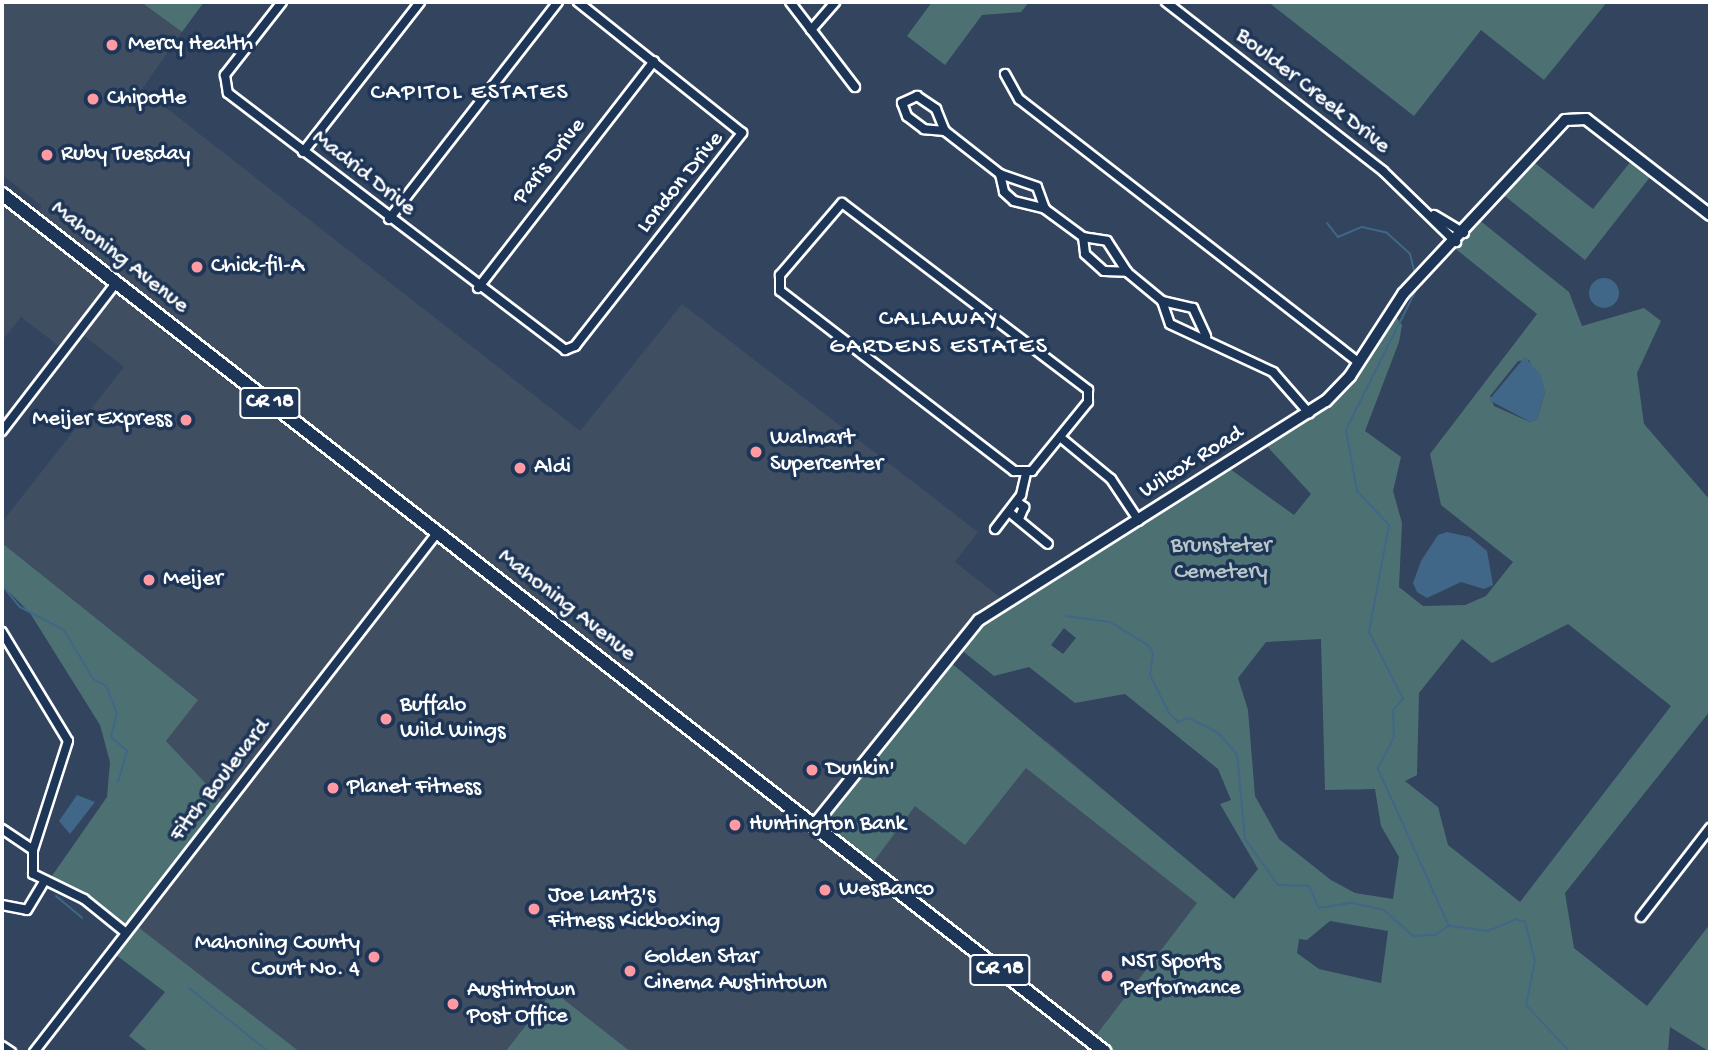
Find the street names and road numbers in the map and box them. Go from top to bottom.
street label: Boulder Creek Drive [1229,23,1395,161]
street label: Paris Drive [508,113,592,211]
street label: Madrid Drive [305,125,421,223]
street label: London Drive [632,126,730,240]
street label: Mahoning Avenue [44,196,194,320]
road number: CR 18 [238,386,302,420]
street label: Wilcox Road [1135,420,1249,506]
street label: Mahoning Avenue [491,544,641,668]
street label: Fitch Boulevard [165,714,277,848]
road number: CR 18 [968,953,1032,988]

